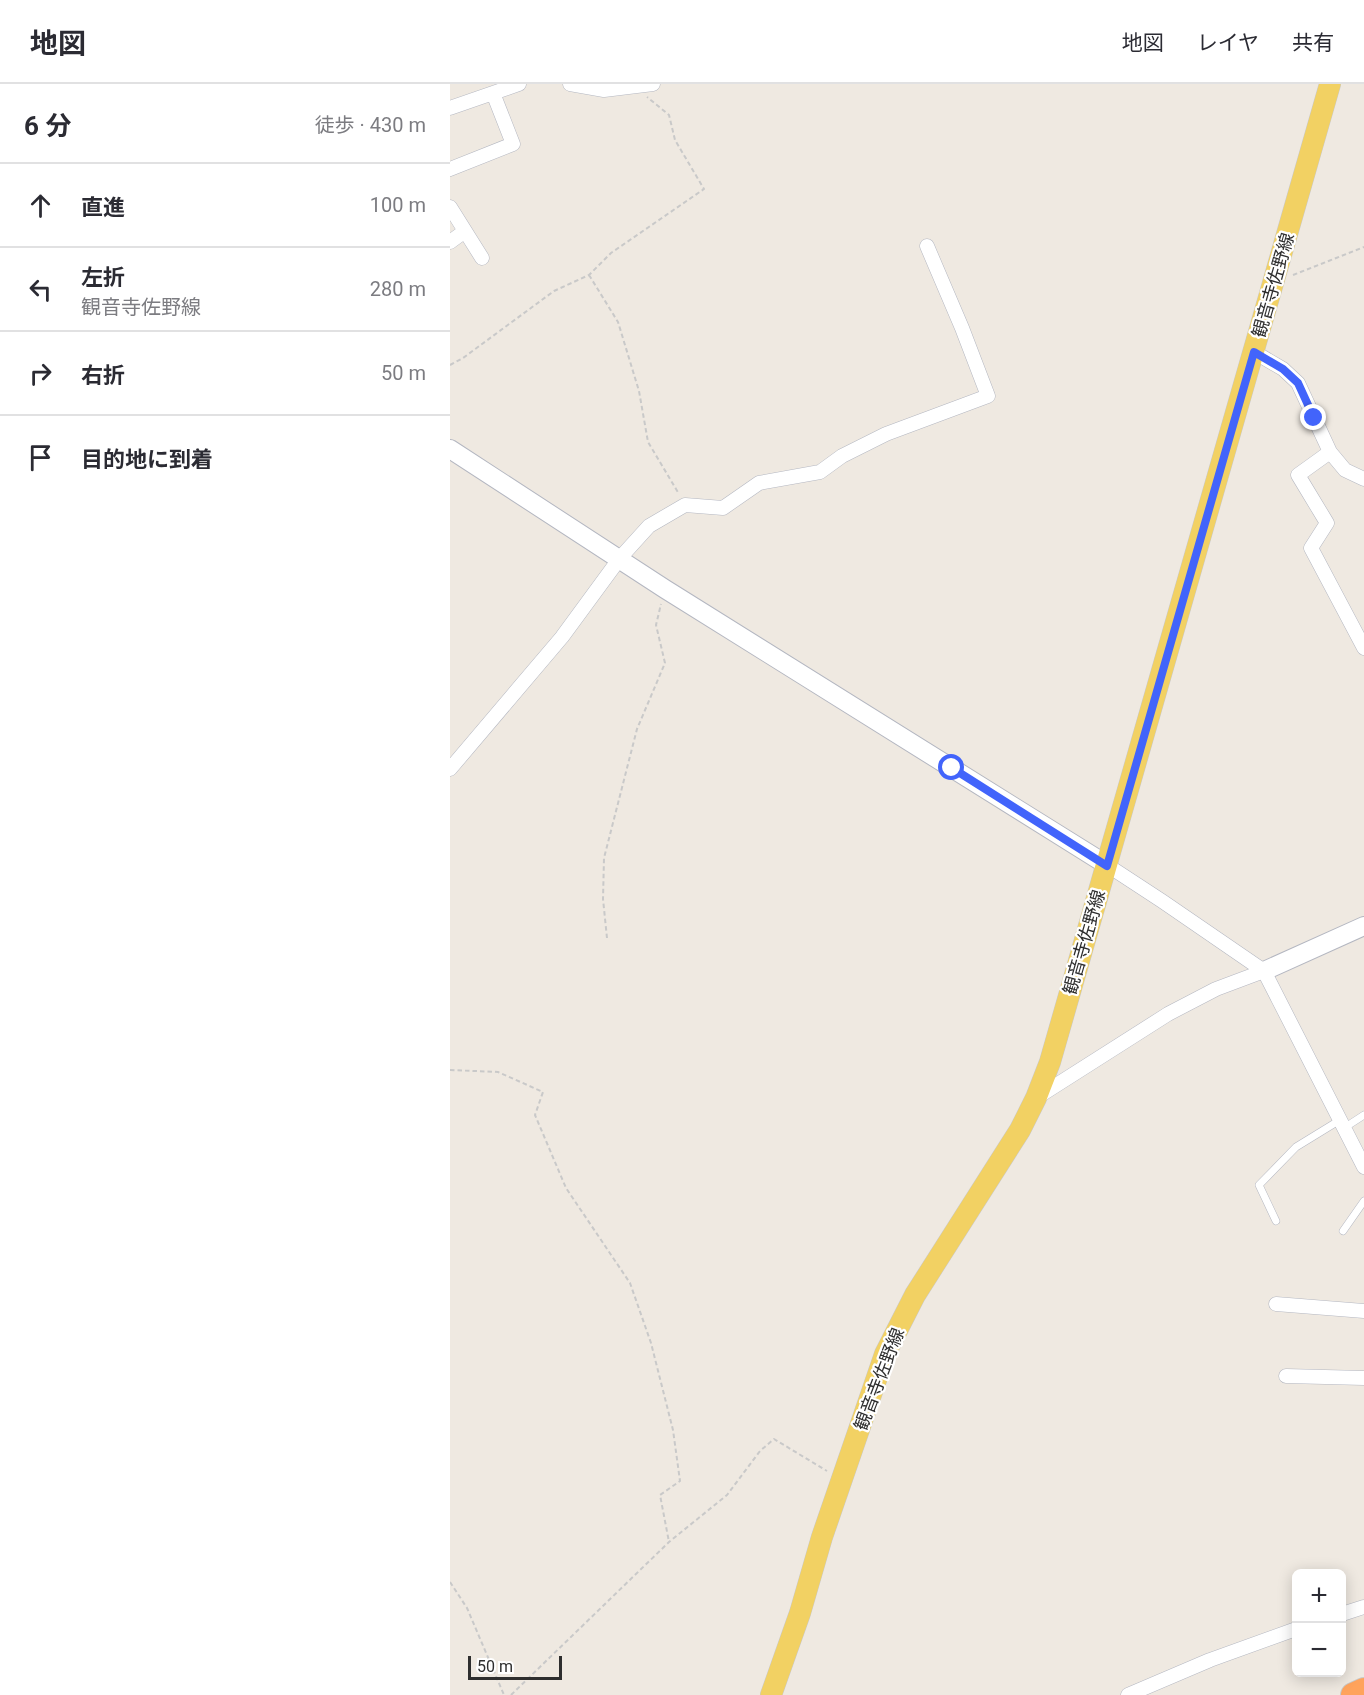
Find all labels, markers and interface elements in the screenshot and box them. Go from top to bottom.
text: 地図 [30,27,86,60]
text: 地図 [1122,31,1164,55]
text: レイヤ [1197,31,1259,55]
text: 共有 [1292,31,1334,55]
text: 6 分 [24,111,71,141]
text: 徒歩 · 430 m [315,113,426,137]
icon: ahead [24,189,57,222]
text: 100 m [370,193,426,217]
text: 直進 [81,195,125,220]
street label: 観音寺佐野線 [1248,230,1298,340]
text: 左折 [81,265,125,290]
icon: left [24,273,57,306]
text: 280 m [370,277,426,301]
text: 観音寺佐野線 [81,295,201,319]
icon: right [24,357,57,390]
text: 50 m [381,361,426,385]
text: 右折 [81,363,125,388]
route end [1300,404,1326,430]
icon: arrive [24,441,57,474]
text: 目的地に到着 [81,447,213,472]
route start [938,754,964,780]
street label: 観音寺佐野線 [1059,887,1109,997]
street label: 観音寺佐野線 [850,1325,908,1433]
map controls [1292,1569,1346,1677]
button: + [1292,1569,1346,1623]
button: − [1292,1623,1346,1677]
scale bar [468,1653,562,1680]
text: 50 m [477,1657,513,1676]

